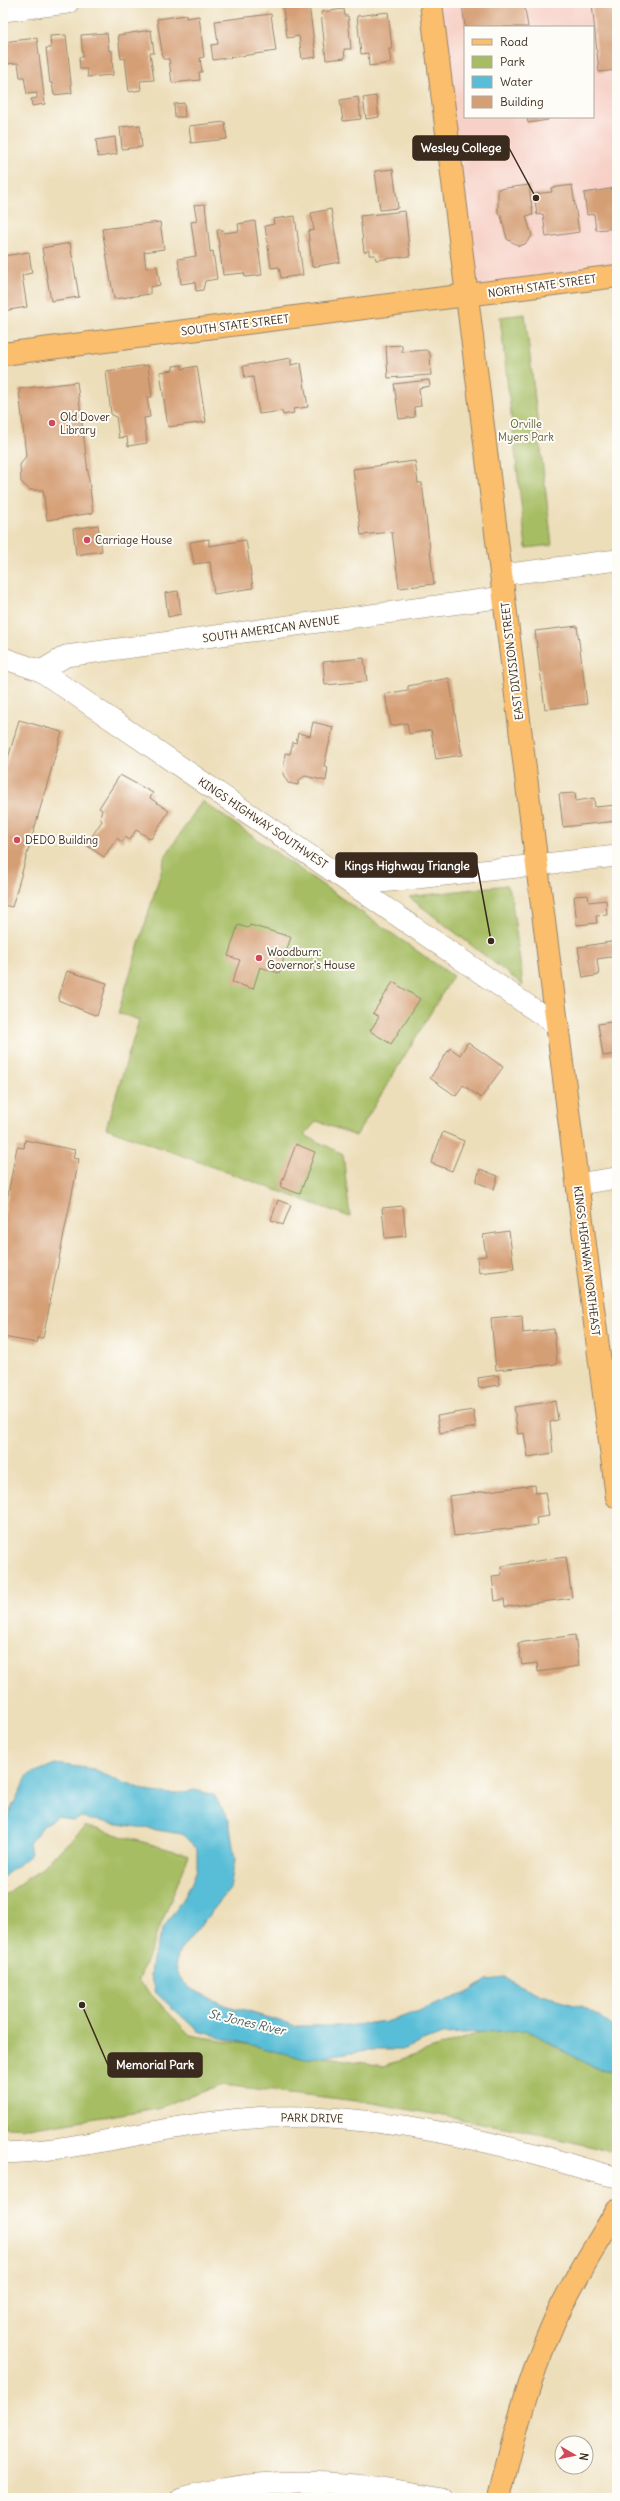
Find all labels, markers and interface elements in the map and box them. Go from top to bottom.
legend [464,26,594,118]
text: Road [500,34,528,49]
text: Park [500,54,525,69]
text: Water [500,74,533,89]
text: Building [500,94,544,109]
callout: Wesley College [413,136,509,160]
text: Wesley College [421,140,502,156]
street label: NORTH STATE STREET [487,271,597,301]
street label: SOUTH STATE STREET [180,311,290,339]
place label: Old Dover Library [60,410,110,437]
park label: Orville Myers Park [498,417,554,444]
marker: Old Dover Library [47,418,57,428]
place label: Carriage House [95,533,172,547]
marker: Carriage House [82,535,92,545]
street label: EAST DIVISION STREET [498,601,526,721]
street label: SOUTH AMERICAN AVENUE [201,612,341,646]
street label: KINGS HIGHWAY SOUTHWEST [196,774,331,872]
place label: DEDO Building [25,833,98,847]
marker: DEDO Building [12,835,22,845]
callout: Kings Highway Triangle [336,853,477,877]
text: Kings Highway Triangle [344,858,470,874]
place label: Woodburn: Governor's House [267,945,355,972]
marker: Woodburn: Governor's House [254,953,264,963]
street label: KINGS HIGHWAY NORTHEAST [571,1185,603,1337]
water label: St. Jones River [207,2006,289,2039]
callout: Memorial Park [108,2053,202,2077]
text: Memorial Park [116,2057,194,2072]
street label: PARK DRIVE [281,2110,343,2126]
north arrow [554,2435,594,2475]
text: N [576,2452,591,2461]

